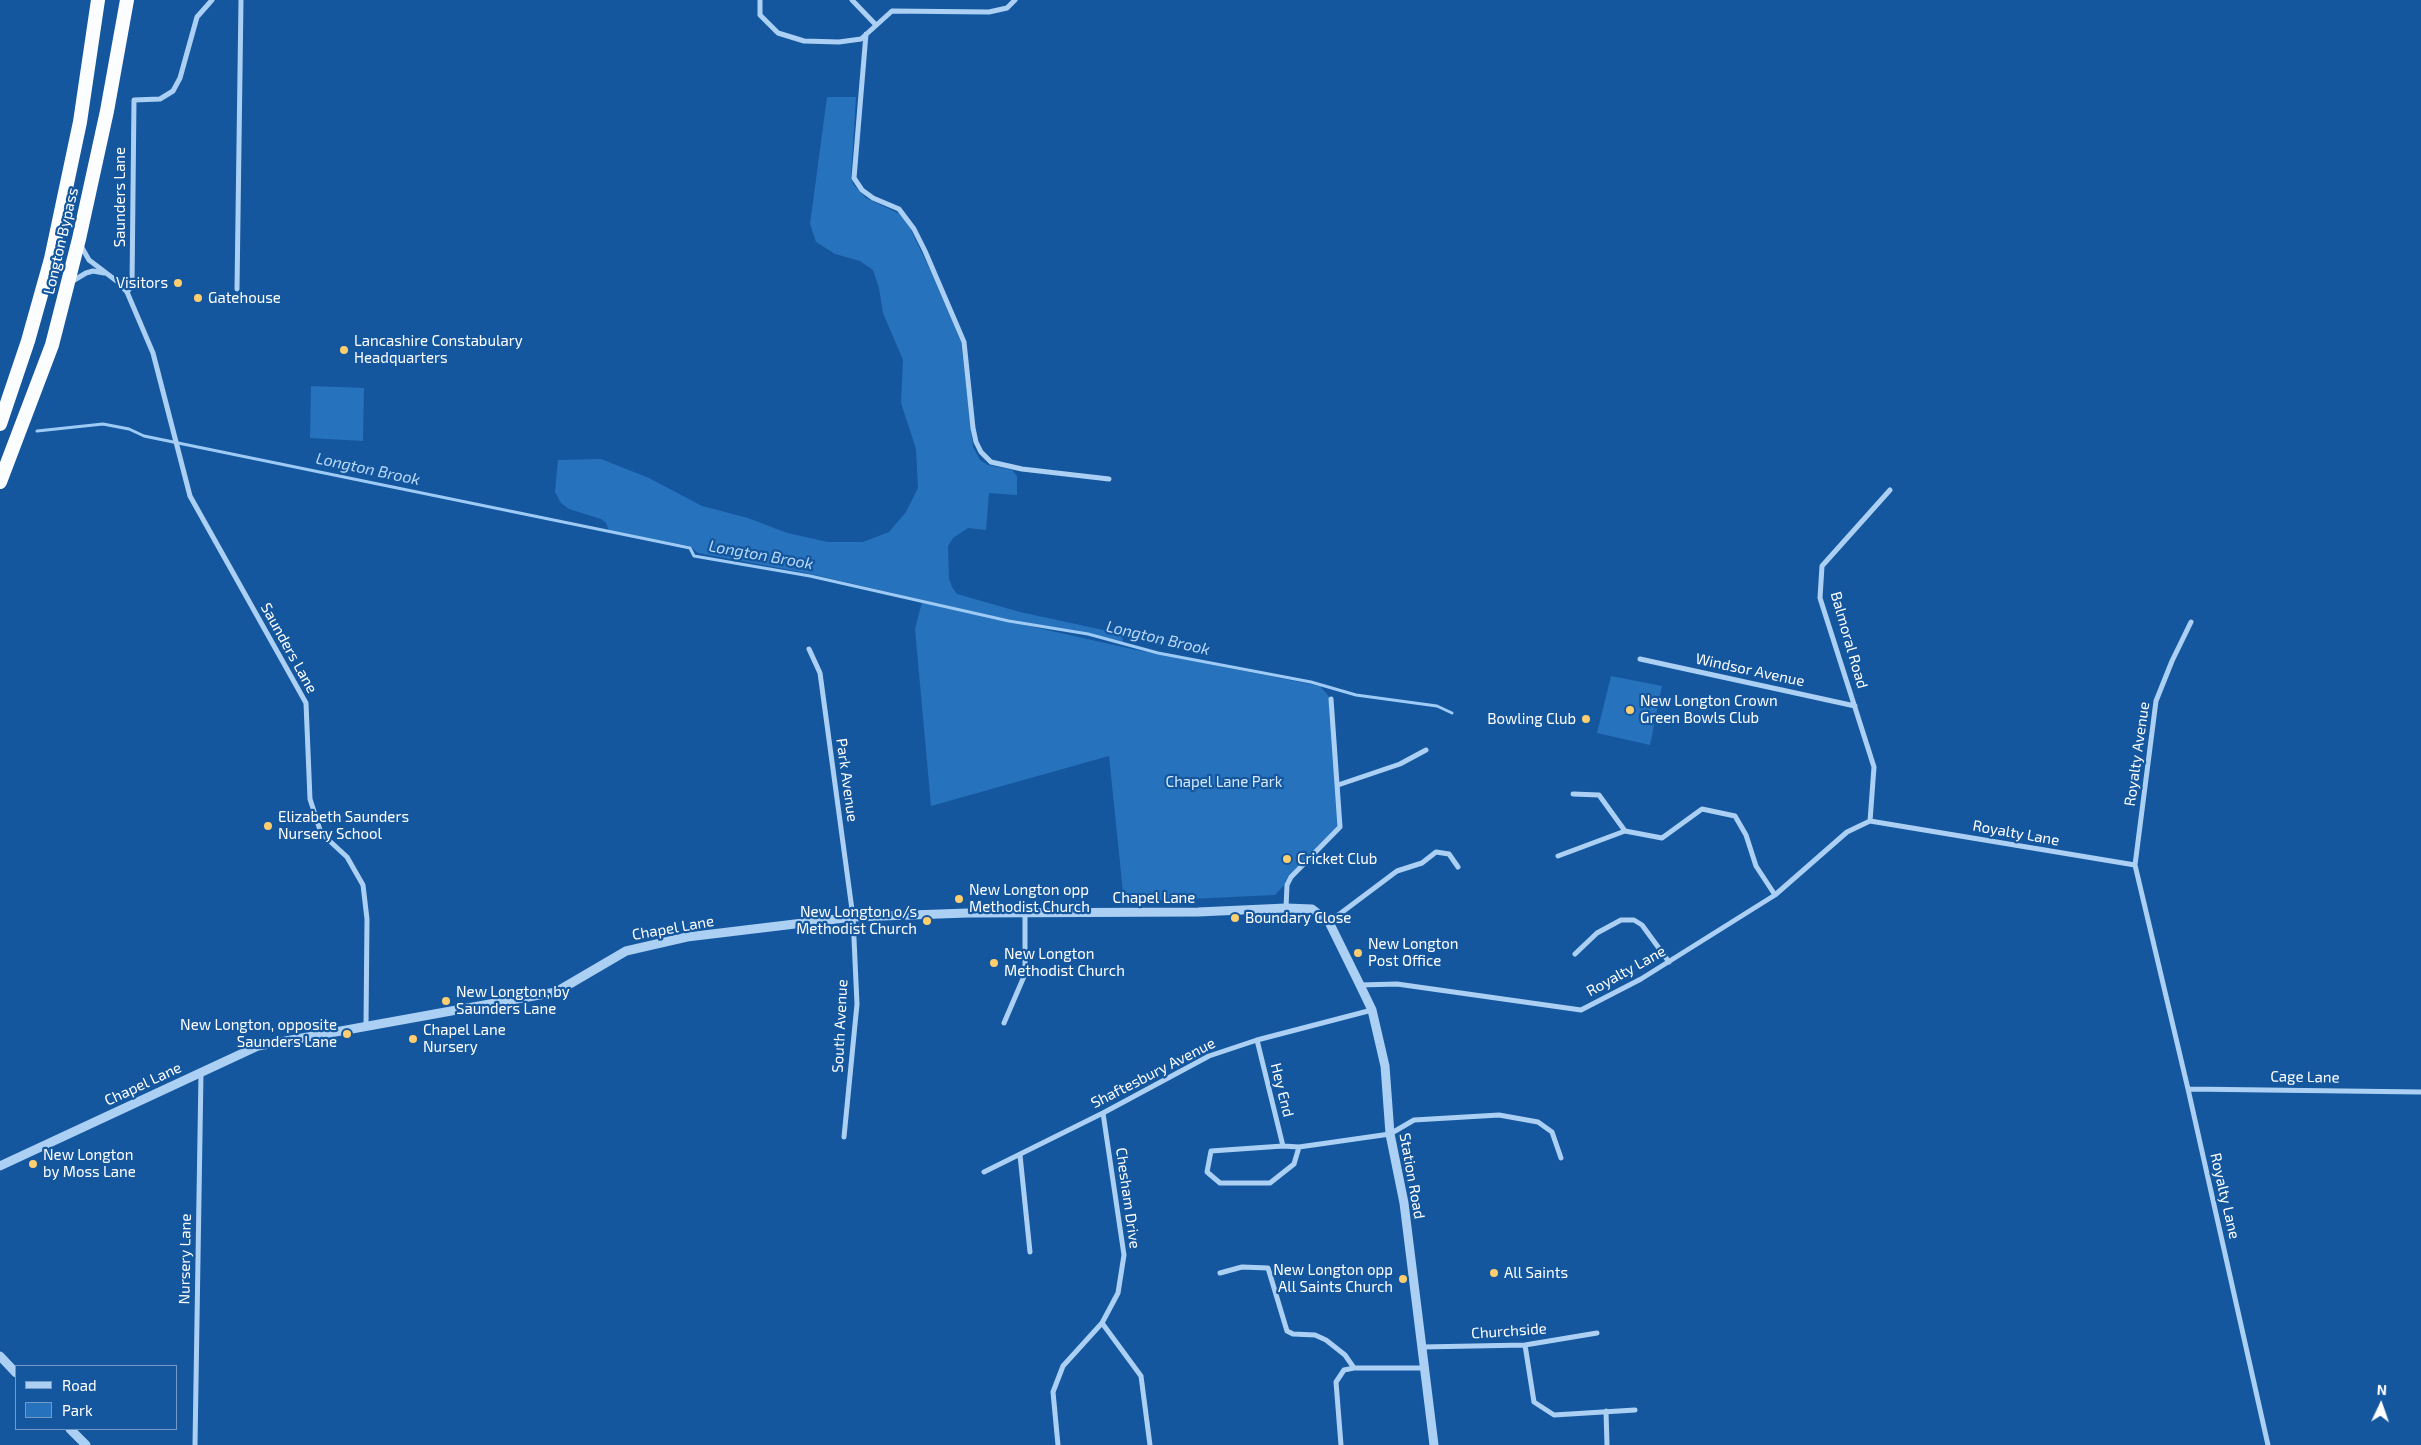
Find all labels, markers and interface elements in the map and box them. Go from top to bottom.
street label: Saunders Lane [111,147,129,247]
street label: Longton Bypass [40,186,82,296]
place label: Visitors [116,274,168,292]
marker: Visitors [172,277,184,289]
place label: Gatehouse [208,289,281,307]
marker: Gatehouse [192,292,204,304]
place label: Lancashire Constabulary Headquarters [354,332,523,367]
marker: Lancashire Constabulary Headquarters [338,344,350,356]
water label: Longton Brook [314,449,422,489]
water label: Longton Brook [707,536,815,574]
street label: Balmoral Road [1827,589,1871,691]
street label: Saunders Lane [257,600,321,696]
water label: Longton Brook [1104,617,1212,659]
street label: Windsor Avenue [1694,650,1806,690]
place label: New Longton Crown Green Bowls Club [1640,692,1778,727]
street label: Royalty Avenue [2121,701,2153,807]
marker: New Longton Crown Green Bowls Club [1624,704,1636,716]
place label: Bowling Club [1487,710,1576,728]
marker: Bowling Club [1580,713,1592,725]
street label: Park Avenue [832,737,862,823]
park label: Chapel Lane Park [1166,773,1282,791]
place label: Elizabeth Saunders Nursery School [278,808,409,843]
street label: Royalty Lane [1971,817,2061,849]
marker: Elizabeth Saunders Nursery School [262,820,274,832]
place label: Cricket Club [1297,850,1377,868]
marker: Cricket Club [1281,853,1293,865]
place label: New Longton opp Methodist Church [969,881,1090,916]
street label: Chapel Lane [1113,889,1195,907]
marker: New Longton opp Methodist Church [953,893,965,905]
place label: New Longton o/s Methodist Church [796,903,917,938]
place label: Boundary Close [1245,909,1351,927]
street label: Chapel Lane [631,912,715,944]
marker: Boundary Close [1229,912,1241,924]
marker: New Longton o/s Methodist Church [921,915,933,927]
place label: New Longton Post Office [1368,935,1459,970]
street label: Royalty Lane [1583,942,1669,1000]
place label: New Longton Methodist Church [1004,945,1125,980]
marker: New Longton Post Office [1352,947,1364,959]
marker: New Longton Methodist Church [988,957,1000,969]
street label: South Avenue [829,979,851,1073]
place label: New Longton, by Saunders Lane [456,983,570,1018]
marker: New Longton, by Saunders Lane [440,995,452,1007]
place label: New Longton, opposite Saunders Lane [180,1016,337,1051]
place label: Chapel Lane Nursery [423,1021,506,1056]
marker: New Longton, opposite Saunders Lane [341,1028,353,1040]
marker: Chapel Lane Nursery [407,1033,419,1045]
street label: Shaftesbury Avenue [1088,1034,1218,1112]
street label: Chapel Lane [102,1058,184,1110]
street label: Hey End [1267,1061,1297,1119]
street label: Cage Lane [2270,1067,2340,1087]
street label: Station Road [1396,1132,1428,1220]
place label: New Longton by Moss Lane [43,1146,136,1181]
street label: Chesham Drive [1112,1146,1144,1250]
street label: Royalty Lane [2206,1151,2244,1241]
marker: New Longton by Moss Lane [27,1158,39,1170]
street label: Nursery Lane [175,1213,195,1305]
place label: New Longton opp All Saints Church [1273,1261,1393,1296]
place label: All Saints [1504,1264,1568,1282]
marker: All Saints [1488,1267,1500,1279]
marker: New Longton opp All Saints Church [1397,1273,1409,1285]
street label: Churchside [1471,1319,1547,1343]
legend [15,1365,178,1430]
text: Road [62,1376,97,1394]
north arrow [2356,1380,2406,1430]
text: N [2376,1381,2387,1398]
text: Park [62,1401,93,1419]

